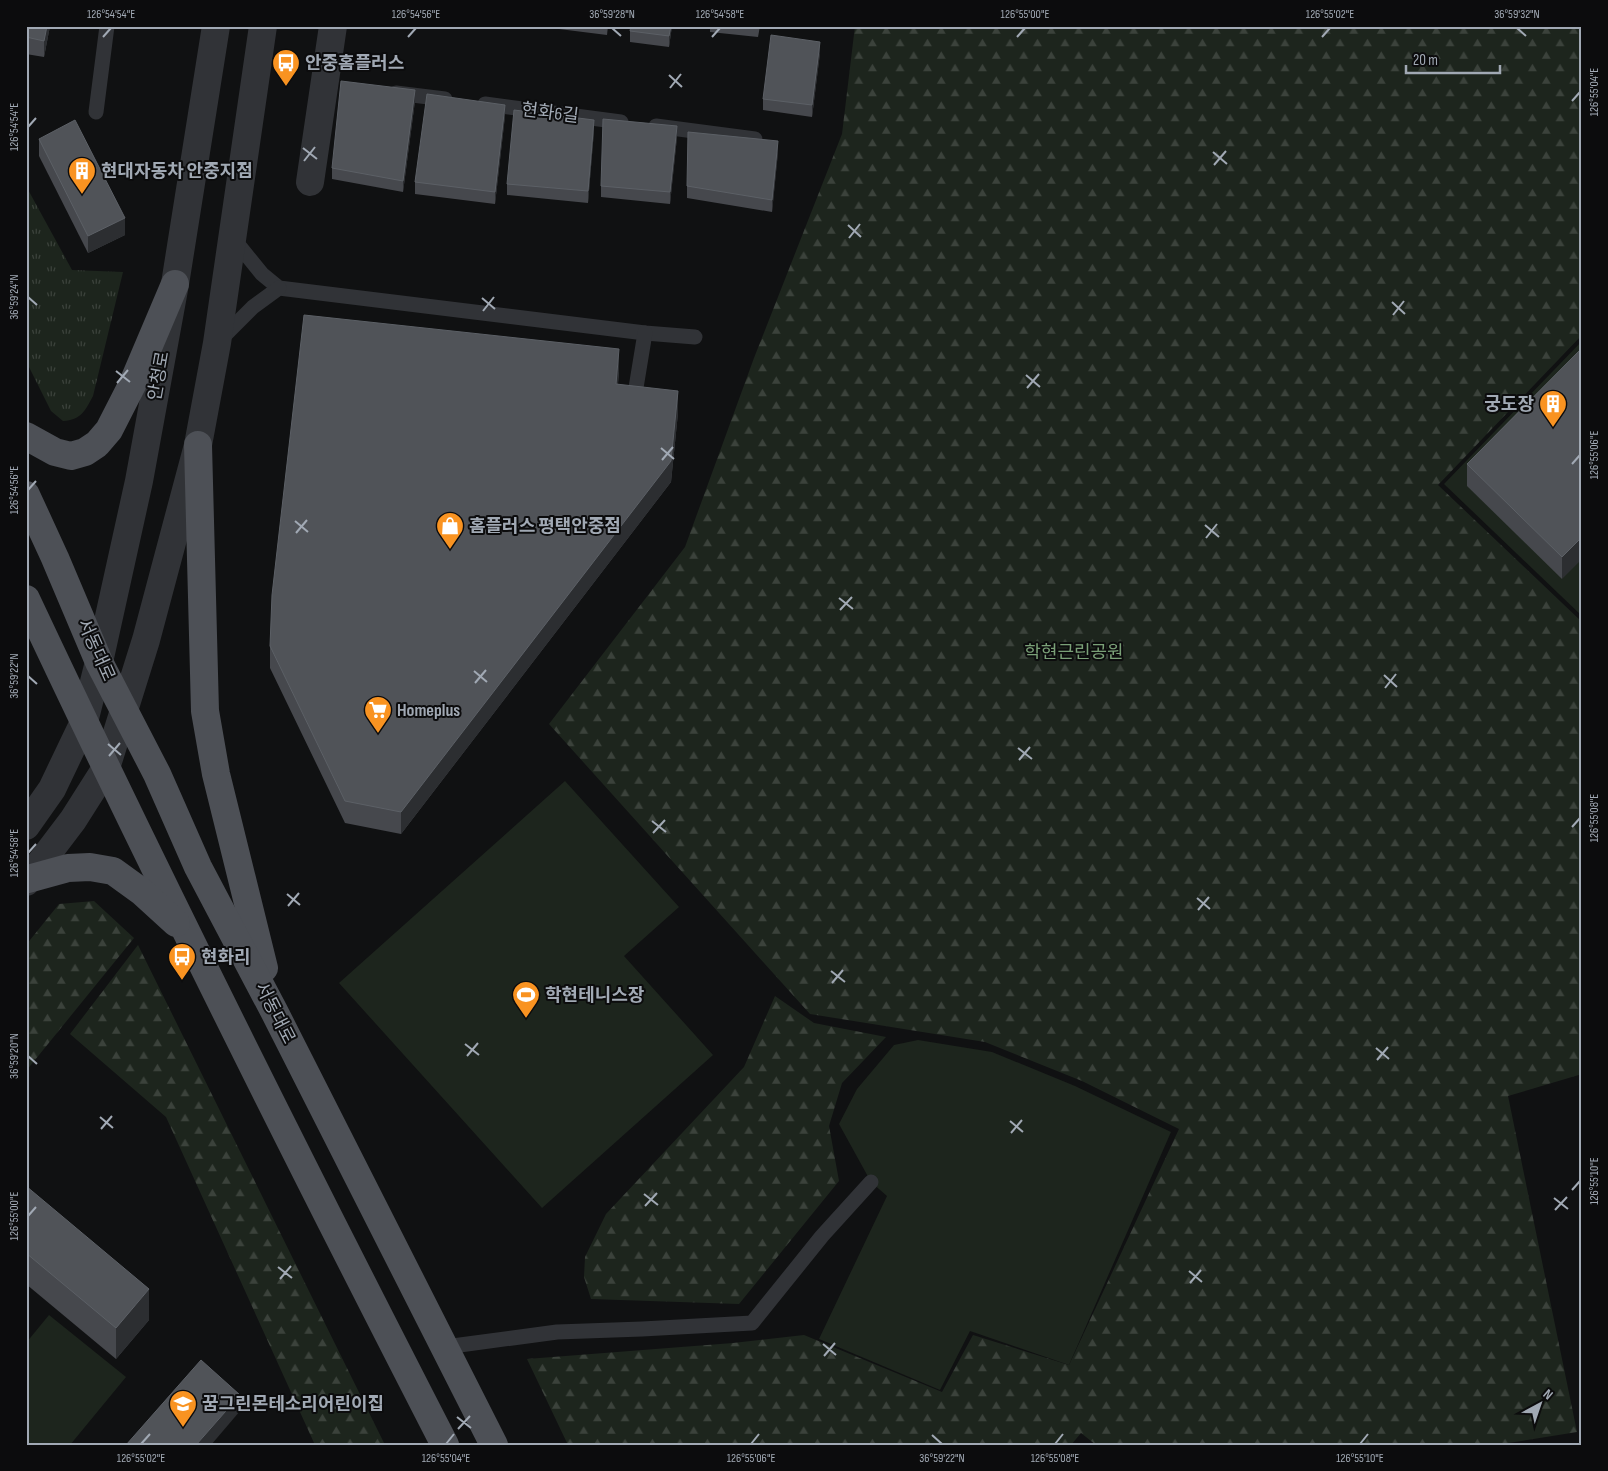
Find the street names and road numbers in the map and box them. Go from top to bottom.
street label: 현화6길 [520,99,580,127]
street label: 안청로 [144,350,174,402]
street label: 서동대로 [73,615,119,685]
street label: 서동대로 [251,979,299,1047]

